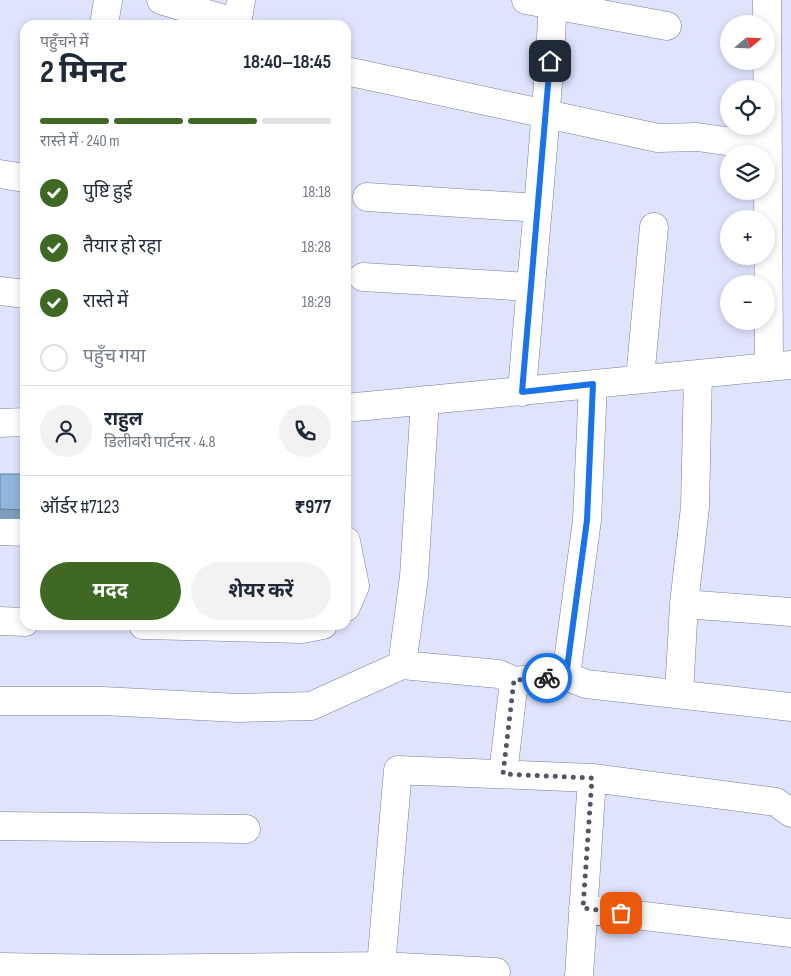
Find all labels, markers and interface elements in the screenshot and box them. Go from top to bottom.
north arrow [720,15,775,70]
map controls [720,15,775,330]
text: पहुँचने में [40,33,89,52]
pin [529,40,571,82]
icon: home [536,47,564,75]
text: 18:40–18:45 [244,51,331,74]
text: 2 मिनट [40,53,126,92]
button: locate [720,80,775,135]
text: रास्ते में · 240 m [40,132,120,151]
button: layers [720,145,775,200]
icon: check [40,179,68,207]
text: पुष्टि हुई [83,180,132,203]
text: 18:18 [303,183,331,202]
button: + [720,210,775,265]
icon: check [40,234,68,262]
text: तैयार हो रहा [83,235,161,258]
text: 18:28 [302,238,331,257]
button: − [720,275,775,330]
icon: check [40,289,68,317]
text: रास्ते में [83,290,128,313]
text: 18:29 [302,293,331,312]
text: पहुँच गया [83,345,146,368]
button: person [40,405,92,457]
button: phone [279,405,331,457]
text: राहुल [104,408,143,431]
text: डिलीवरी पार्टनर · 4.8 [104,433,215,452]
text: ऑर्डर #7123 [40,496,119,519]
text: ₹977 [294,496,331,519]
button: मदद [40,562,181,620]
button: शेयर करें [191,562,331,620]
courier [522,653,572,703]
icon: bike [533,664,561,692]
pin [600,892,642,934]
icon: bag [607,899,635,927]

